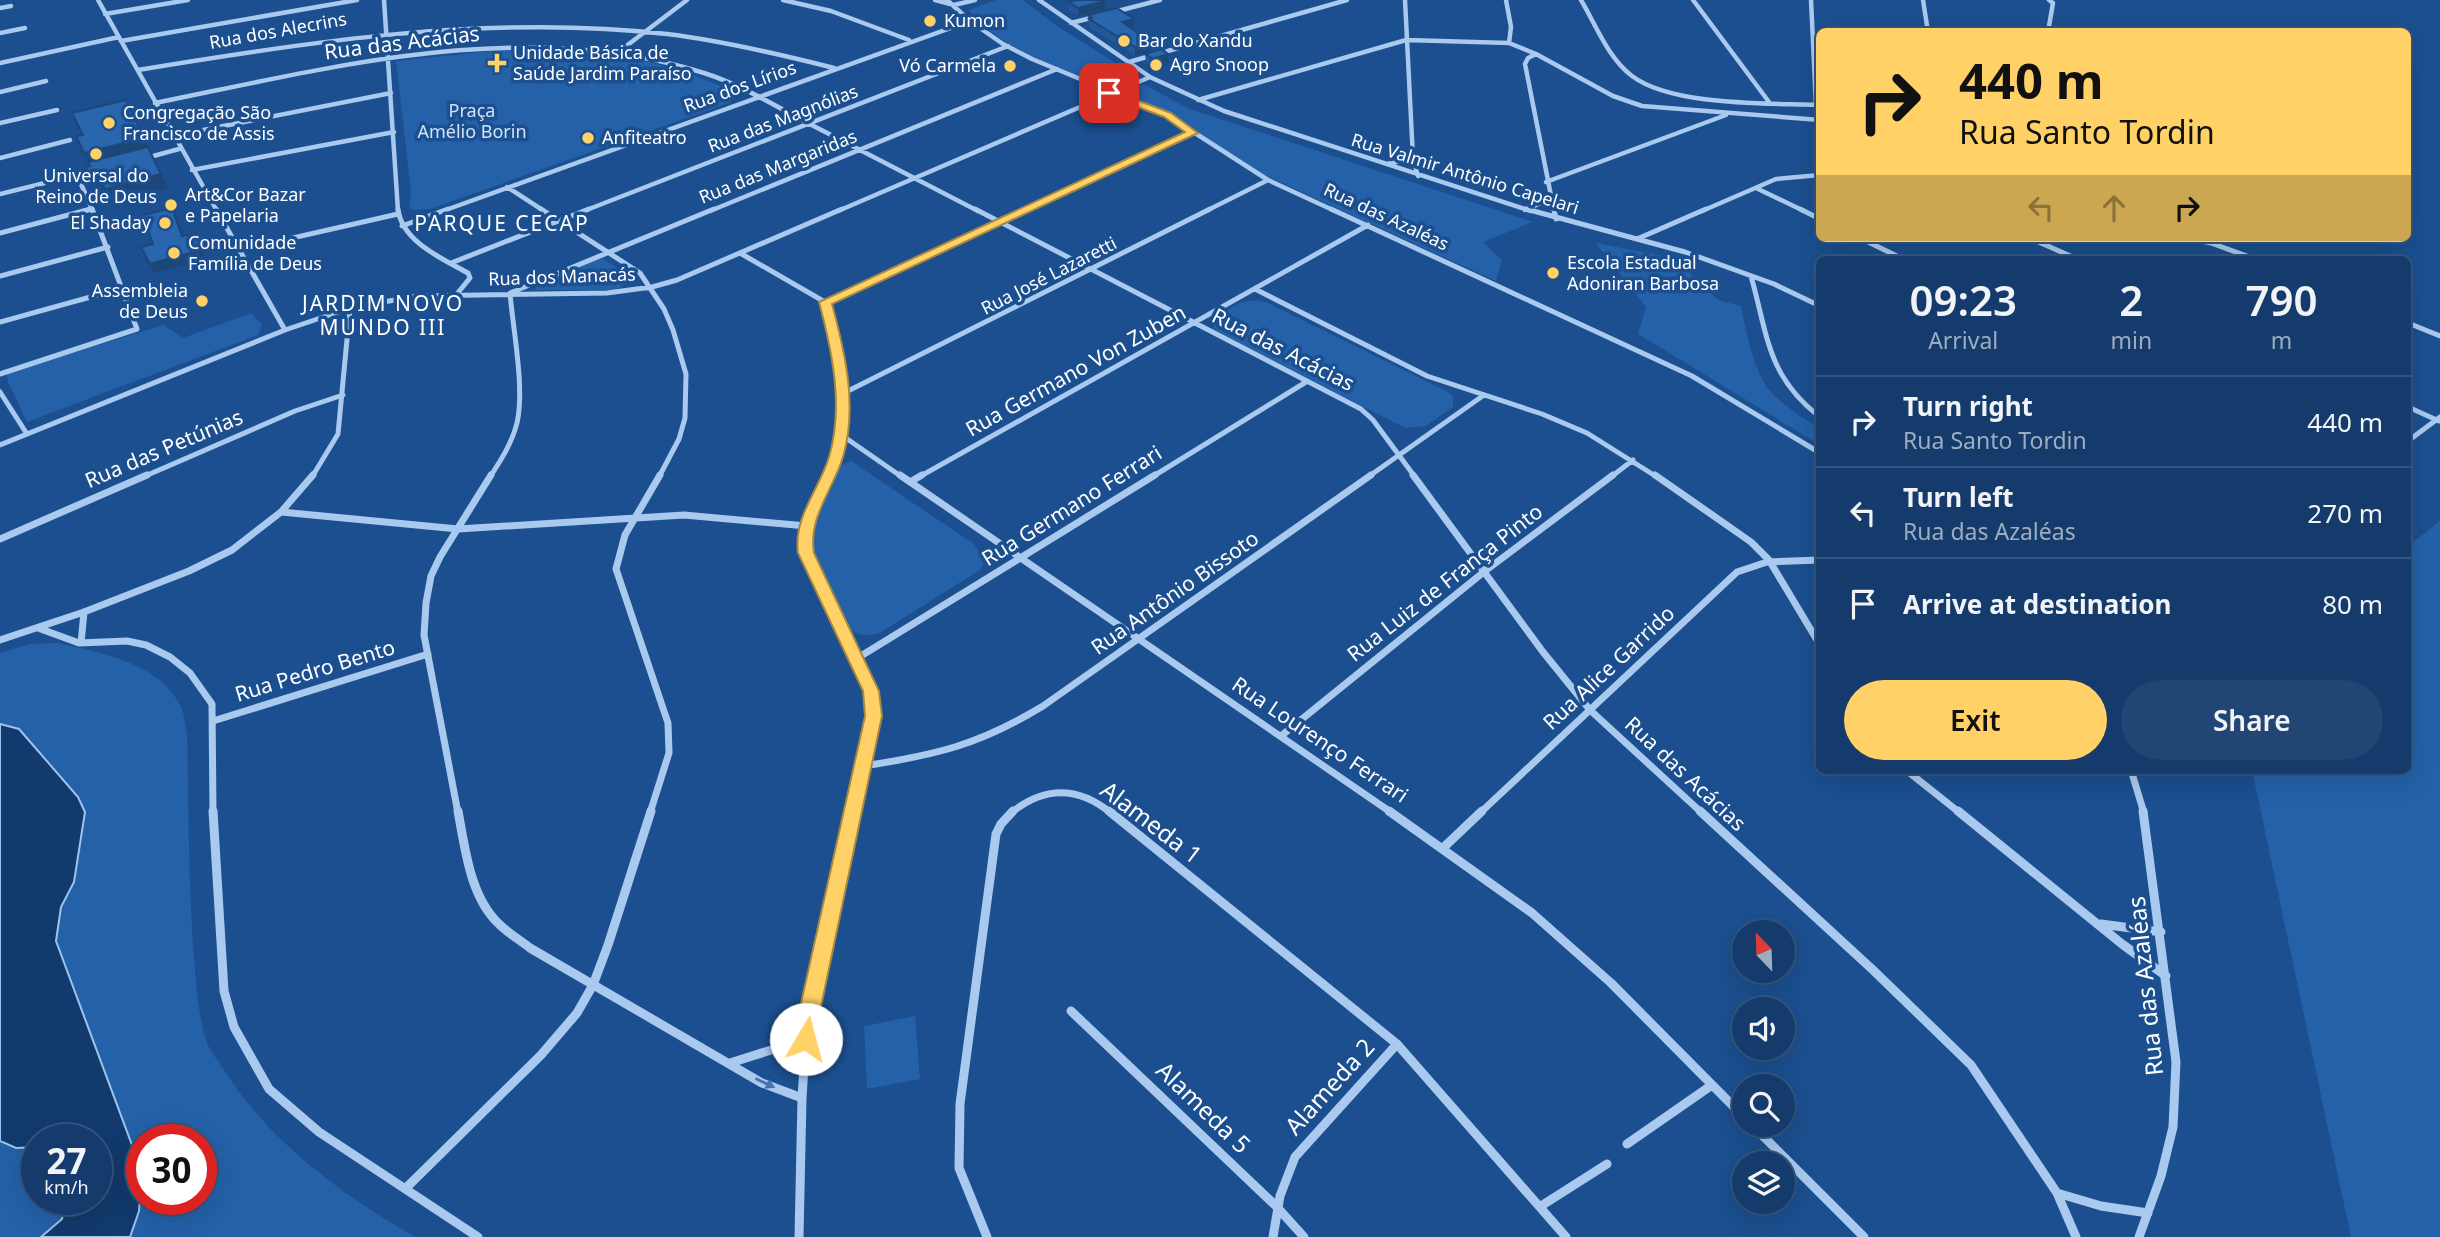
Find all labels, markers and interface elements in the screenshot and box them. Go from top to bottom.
street label: Rua dos Alecrins [207,6,348,54]
place label: Kumon [944,8,1005,32]
marker: Kumon [922,13,938,29]
street label: Rua das Acácias [323,19,481,65]
place label: Bar do Xandu [1138,28,1253,52]
marker: Bar do Xandu [1116,33,1132,49]
place label: Unidade Básica de Saúde Jardim Paraíso [513,40,692,85]
text: 440 m [1959,47,2104,113]
place label: Agro Snoop [1170,52,1269,76]
marker: Unidade Básica de Saúde Jardim Paraíso [487,53,507,73]
place label: Vó Carmela [899,53,996,77]
street label: Rua dos Lírios [680,55,799,118]
icon: right [1844,56,1935,147]
marker: Agro Snoop [1148,57,1164,73]
marker: Vó Carmela [1002,58,1018,74]
pin [1079,63,1139,123]
icon: arrive [1090,74,1128,112]
street label: Rua das Magnólias [704,78,861,158]
park label: Praça Amélio Borin [417,98,527,143]
place label: Congregação São Francisco de Assis [123,100,275,145]
text: Rua Santo Tordin [1959,110,2215,153]
marker: Congregação São Francisco de Assis [101,115,117,131]
street label: Rua das Margaridas [695,123,860,209]
place label: Anfiteatro [602,125,687,149]
street label: Rua Valmir Antônio Capelari [1349,127,1582,219]
marker: Anfiteatro [580,130,596,146]
marker: Universal do Reino de Deus [88,146,104,162]
place label: Universal do Reino de Deus [35,163,157,208]
street label: Rua das Azaléas [1320,177,1453,256]
place label: Art&Cor Bazar e Papelaria [185,182,306,227]
icon: left [2022,189,2060,227]
icon: ahead [2095,189,2133,227]
icon: right [2168,189,2206,227]
marker: Art&Cor Bazar e Papelaria [163,197,179,213]
district label: PARQUE CECAP [414,209,590,237]
place label: El Shaday [70,210,152,234]
marker: El Shaday [157,215,173,231]
place label: Comunidade Família de Deus [188,230,322,275]
street label: Rua José Lazaretti [977,231,1121,320]
marker: Comunidade Família de Deus [166,245,182,261]
place label: Escola Estadual Adoniran Barbosa [1567,250,1719,295]
street label: Rua dos Manacás [488,261,636,291]
marker: Escola Estadual Adoniran Barbosa [1545,265,1561,281]
text: 09:23 [1909,271,2017,328]
text: 2 [2119,271,2143,328]
text: 790 [2246,271,2318,328]
place label: Assembleia de Deus [92,278,188,323]
district label: JARDIM NOVO MUNDO III [300,289,464,341]
marker: Assembleia de Deus [194,293,210,309]
street label: Rua Germano Von Zuben [960,298,1191,442]
street label: Rua das Acácias [1208,301,1359,397]
text: Arrival [1928,324,1998,356]
text: min [2110,324,2152,356]
text: m [2271,324,2292,356]
text: Turn right [1903,388,2033,424]
street label: Rua das Petúnias [80,402,247,494]
icon: right [1844,403,1882,441]
text: 440 m [2307,404,2383,440]
text: Rua Santo Tordin [1903,424,2087,456]
street label: Rua Germano Ferrari [976,438,1167,572]
text: Turn left [1903,479,2014,515]
icon: left [1844,494,1882,532]
text: 270 m [2307,495,2383,531]
street label: Rua Luiz de França Pinto [1341,497,1548,667]
text: Rua das Azaléas [1903,515,2076,547]
street label: Rua Antônio Bissoto [1085,524,1264,661]
icon: arrive [1844,585,1882,623]
text: Arrive at destination [1903,586,2172,622]
text: 80 m [2322,586,2383,622]
street label: Rua Alice Garrido [1536,599,1680,736]
street label: Rua Pedro Bento [231,632,398,708]
street label: Rua Lourenço Ferrari [1227,670,1414,809]
button: Exit [1844,680,2107,760]
button: Share [2121,680,2383,760]
street label: Rua das Acácias [1619,710,1752,837]
street label: Alameda 1 [1094,773,1209,871]
street label: Rua das Azaléas [2119,895,2170,1077]
north arrow [1732,920,1796,984]
map controls [1732,920,1795,1214]
button: sound [1732,997,1795,1060]
position arrow [769,1002,843,1076]
street label: Alameda 2 [1277,1031,1381,1141]
street label: Alameda 5 [1150,1054,1258,1160]
button: search [1732,1074,1795,1137]
one-way arrow [755,1077,775,1089]
speed limit sign: 30 [126,1124,217,1215]
text: 27 [46,1137,87,1184]
button: layers [1732,1151,1795,1214]
text: km/h [44,1175,89,1199]

